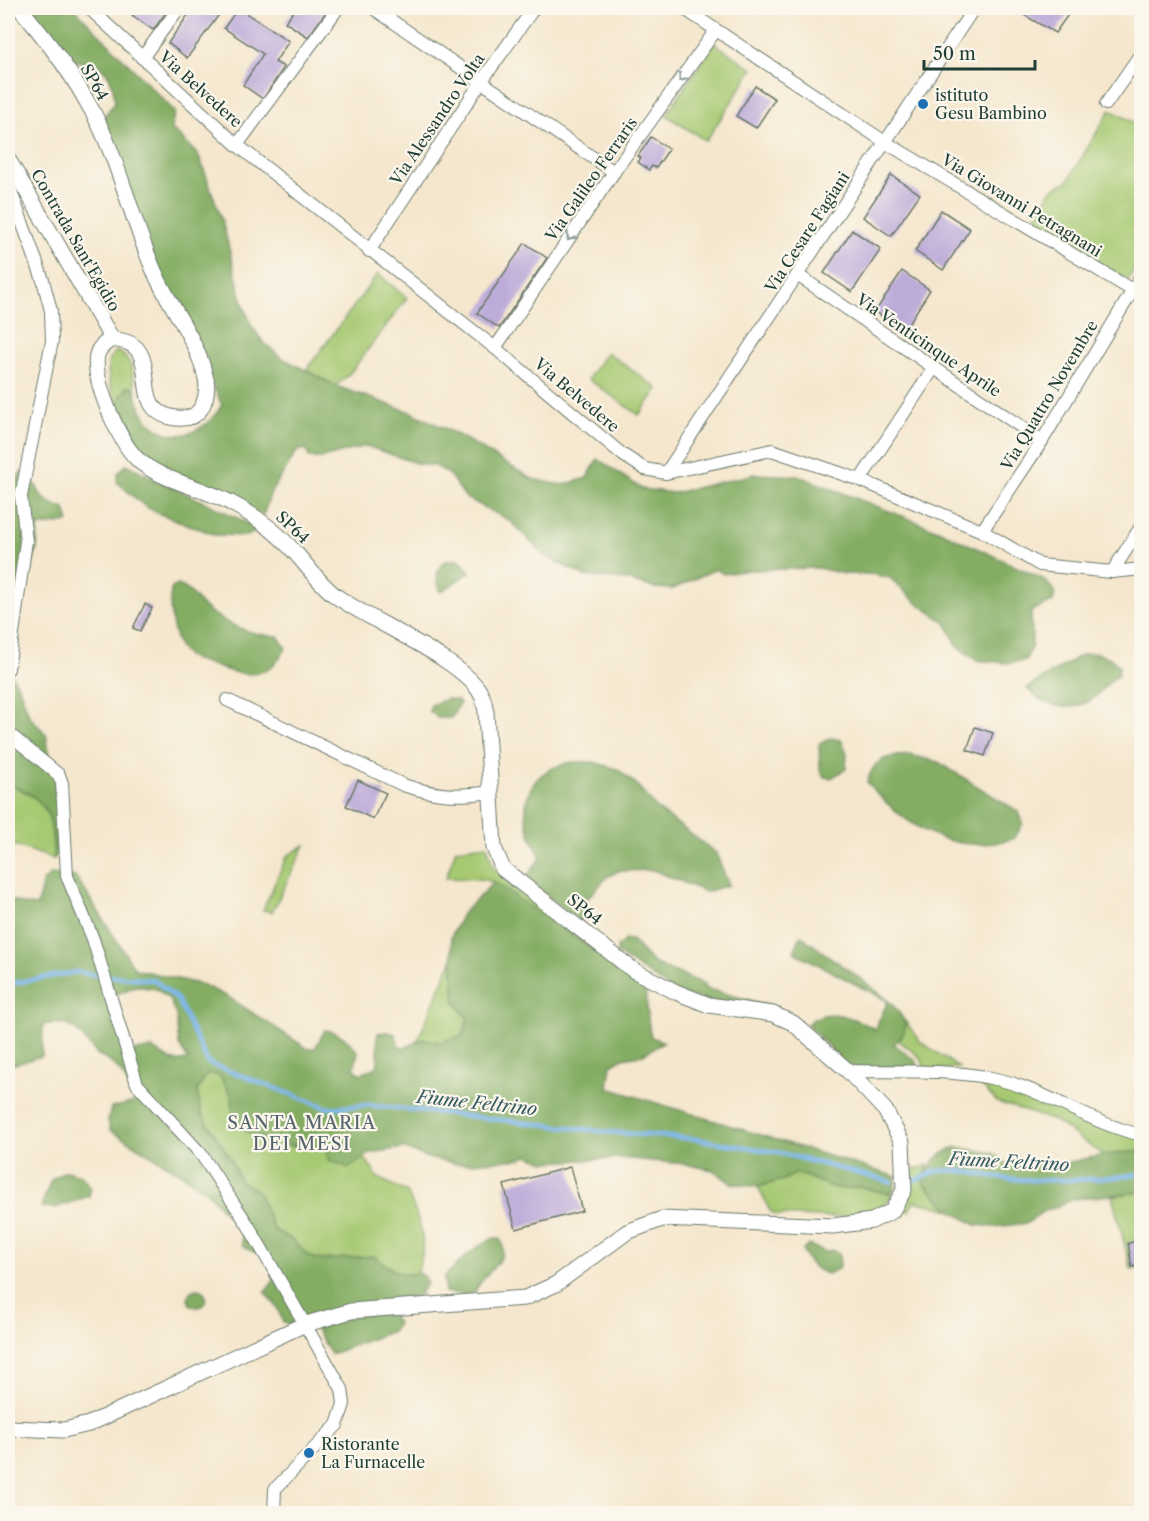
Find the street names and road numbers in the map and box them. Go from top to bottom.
street label: Via Belvedere [155,46,247,132]
street label: Via Alessandro Volta [385,49,489,190]
street label: SP64 [77,60,113,104]
street label: Via Galileo Ferraris [540,113,641,246]
street label: Via Giovanni Petragnani [937,149,1106,261]
street label: Contrada Sant'Egidio [27,165,125,315]
street label: Via Cesare Fagiani [760,168,854,297]
street label: Via Venticinque Aprile [852,289,1005,401]
street label: Via Quattro Novembre [996,316,1102,475]
street label: Via Belvedere [530,353,624,436]
street label: SP64 [272,506,314,548]
street label: SP64 [564,889,606,929]

